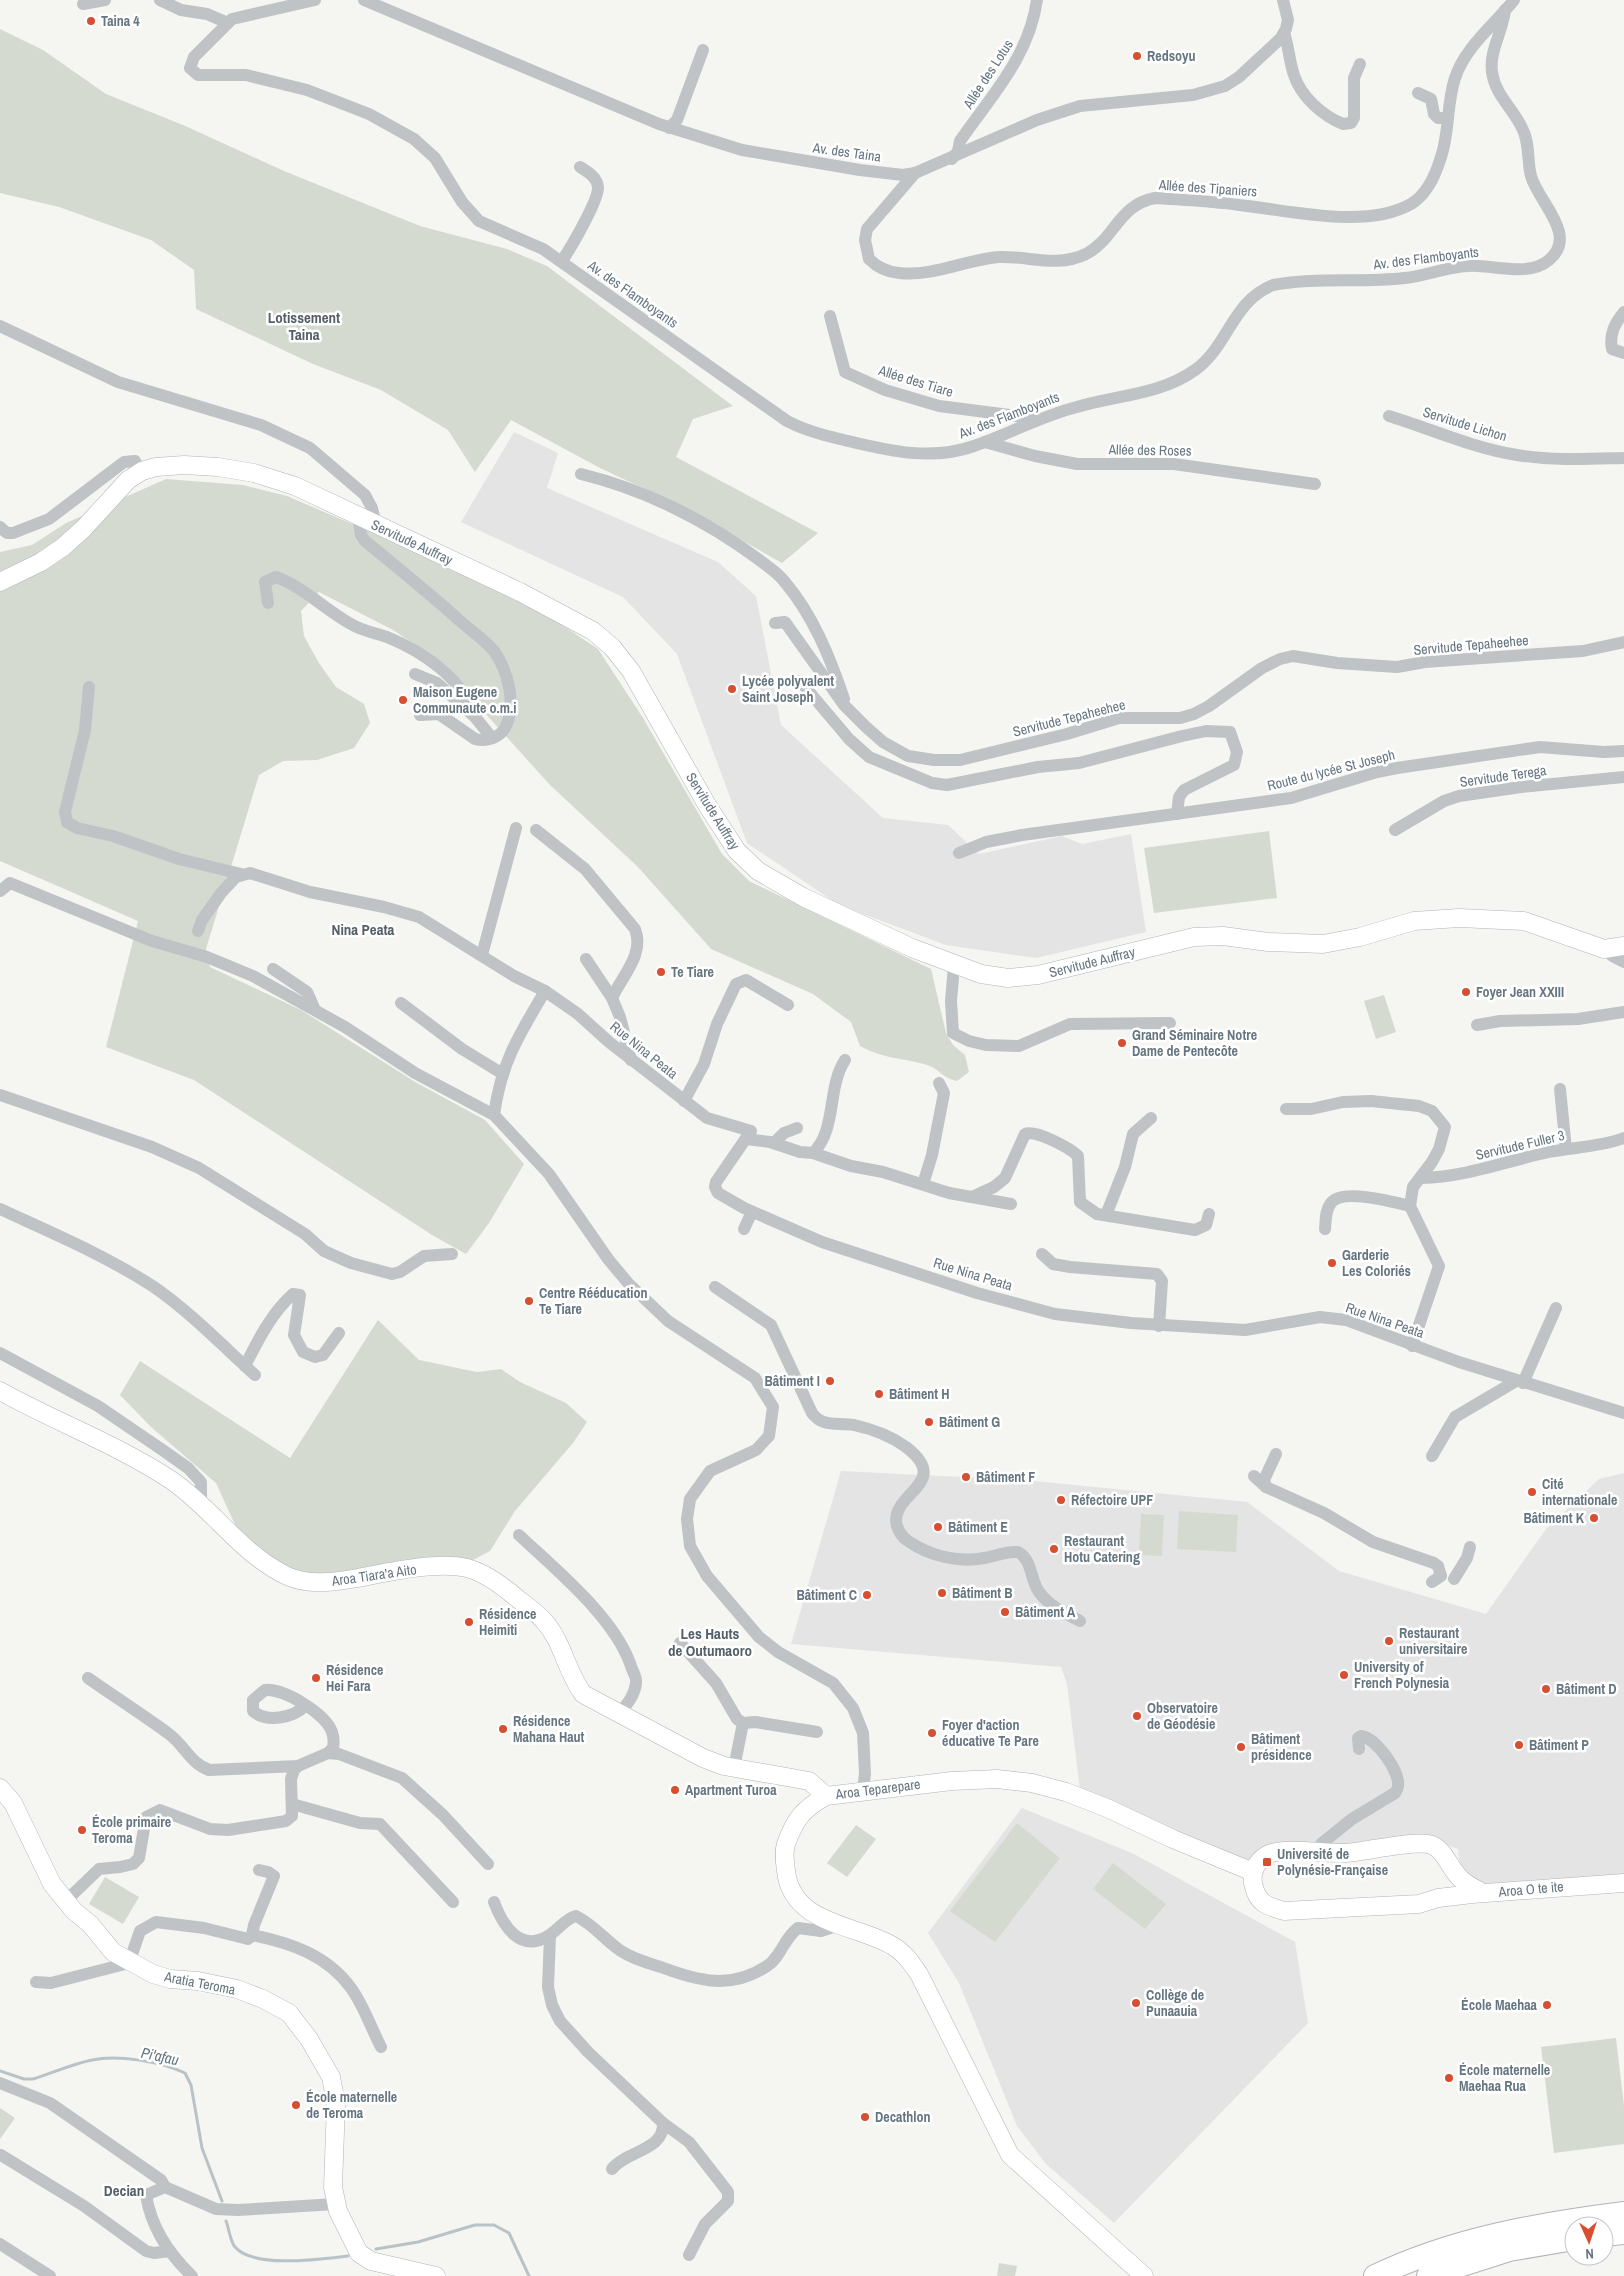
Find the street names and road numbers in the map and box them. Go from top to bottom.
street label: Allée des Lotus [959,36,1017,113]
street label: Av. des Taina [811,138,883,166]
street label: Allée des Tipaniers [1157,176,1258,200]
street label: Av. des Flamboyants [1371,243,1480,274]
street label: Av. des Flamboyants [584,256,682,332]
street label: Allée des Tiare [876,361,955,401]
street label: Av. des Flamboyants [955,387,1062,443]
street label: Servitude Lichon [1421,403,1509,445]
street label: Allée des Roses [1107,440,1192,460]
street label: Servitude Auffray [368,515,456,569]
street label: Servitude Tepaheehee [1413,631,1529,659]
street label: Servitude Tepaheehee [1011,695,1127,741]
street label: Route du lycée St Joseph [1265,745,1397,795]
street label: Servitude Terega [1459,761,1548,791]
street label: Servitude Auffray [682,769,744,853]
street label: Servitude Auffray [1047,943,1137,981]
street label: Rue Nina Peata [607,1017,682,1083]
street label: Servitude Fuller 3 [1474,1126,1566,1164]
street label: Rue Nina Peata [931,1253,1015,1295]
street label: Rue Nina Peata [1343,1298,1427,1342]
street label: Aroa Tiara'a Aito [329,1560,418,1590]
street label: Aroa Teparepare [834,1775,921,1803]
street label: Aroa O te ite [1497,1877,1564,1901]
street label: Aratia Teroma [162,1967,238,1999]

